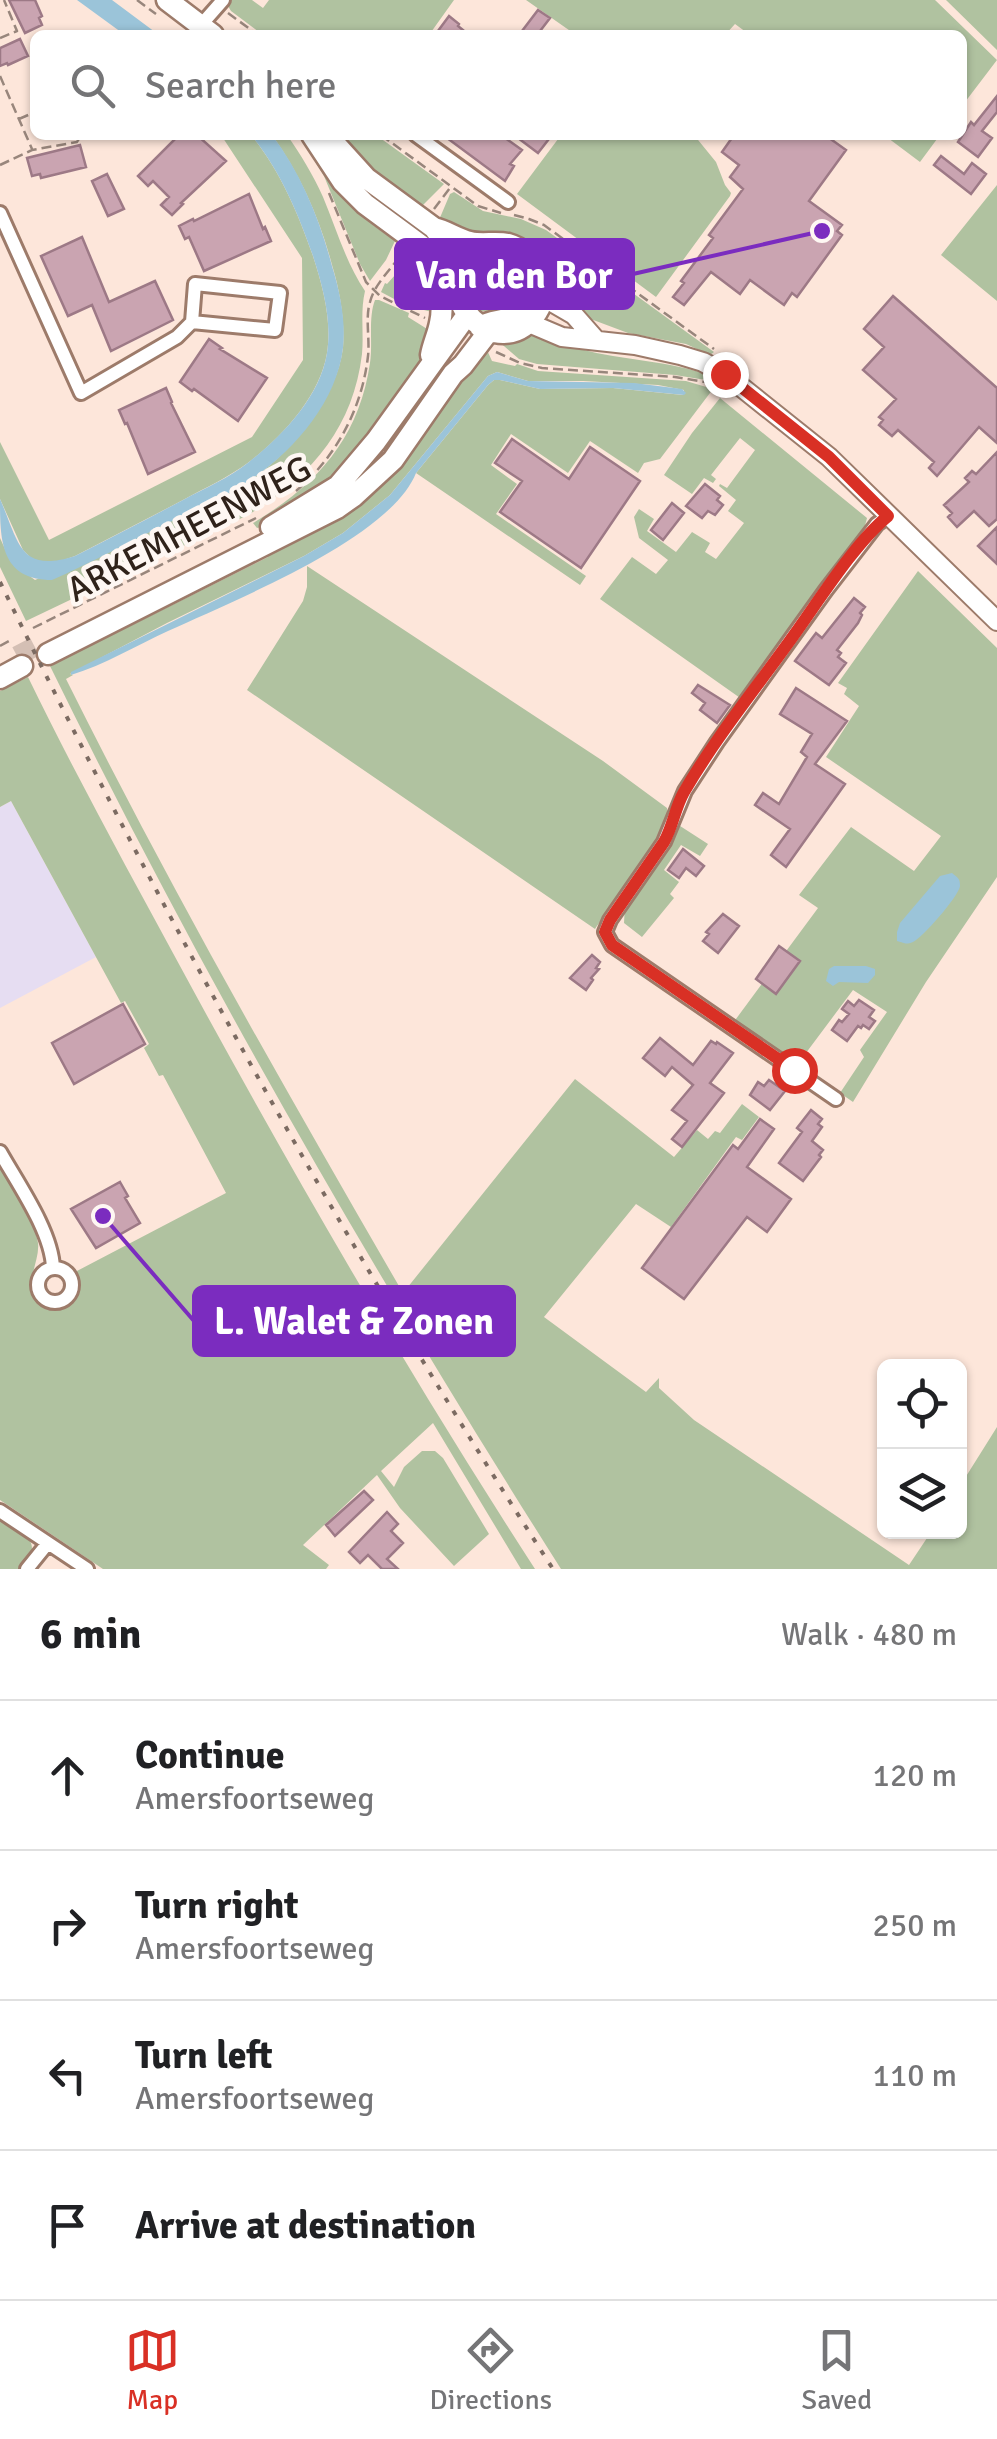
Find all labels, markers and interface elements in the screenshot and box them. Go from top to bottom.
search box [30,30,967,140]
icon: search [65,58,120,113]
text: Search here [145,62,337,109]
callout: Van den Bor [396,240,633,308]
text: Van den Bor [415,252,613,299]
route end [703,352,749,398]
street label: ARKEMHEENWEG [60,447,318,611]
route start [772,1048,818,1094]
callout: L. Walet & Zonen [194,1287,514,1355]
text: L. Walet & Zonen [214,1298,494,1345]
map controls [877,1359,967,1539]
button: locate [877,1359,967,1449]
button: layers [877,1449,967,1539]
text: 6 min [40,1609,141,1660]
text: Walk · 480 m [781,1615,957,1654]
text: Continue [135,1732,285,1779]
icon: ahead [40,1748,95,1803]
text: 120 m [873,1756,957,1795]
text: Amersfoortseweg [135,1779,374,1818]
text: Turn right [135,1882,299,1929]
icon: right [40,1898,95,1953]
text: 250 m [873,1906,957,1945]
text: Amersfoortseweg [135,1929,374,1968]
text: Turn left [135,2032,273,2079]
icon: left [40,2048,95,2103]
text: 110 m [873,2056,957,2095]
text: Amersfoortseweg [135,2079,374,2118]
icon: arrive [40,2198,95,2253]
text: Arrive at destination [135,2202,476,2249]
tab: Map [125,2323,180,2417]
tab: Directions [430,2323,552,2417]
tab: Saved [802,2323,872,2417]

